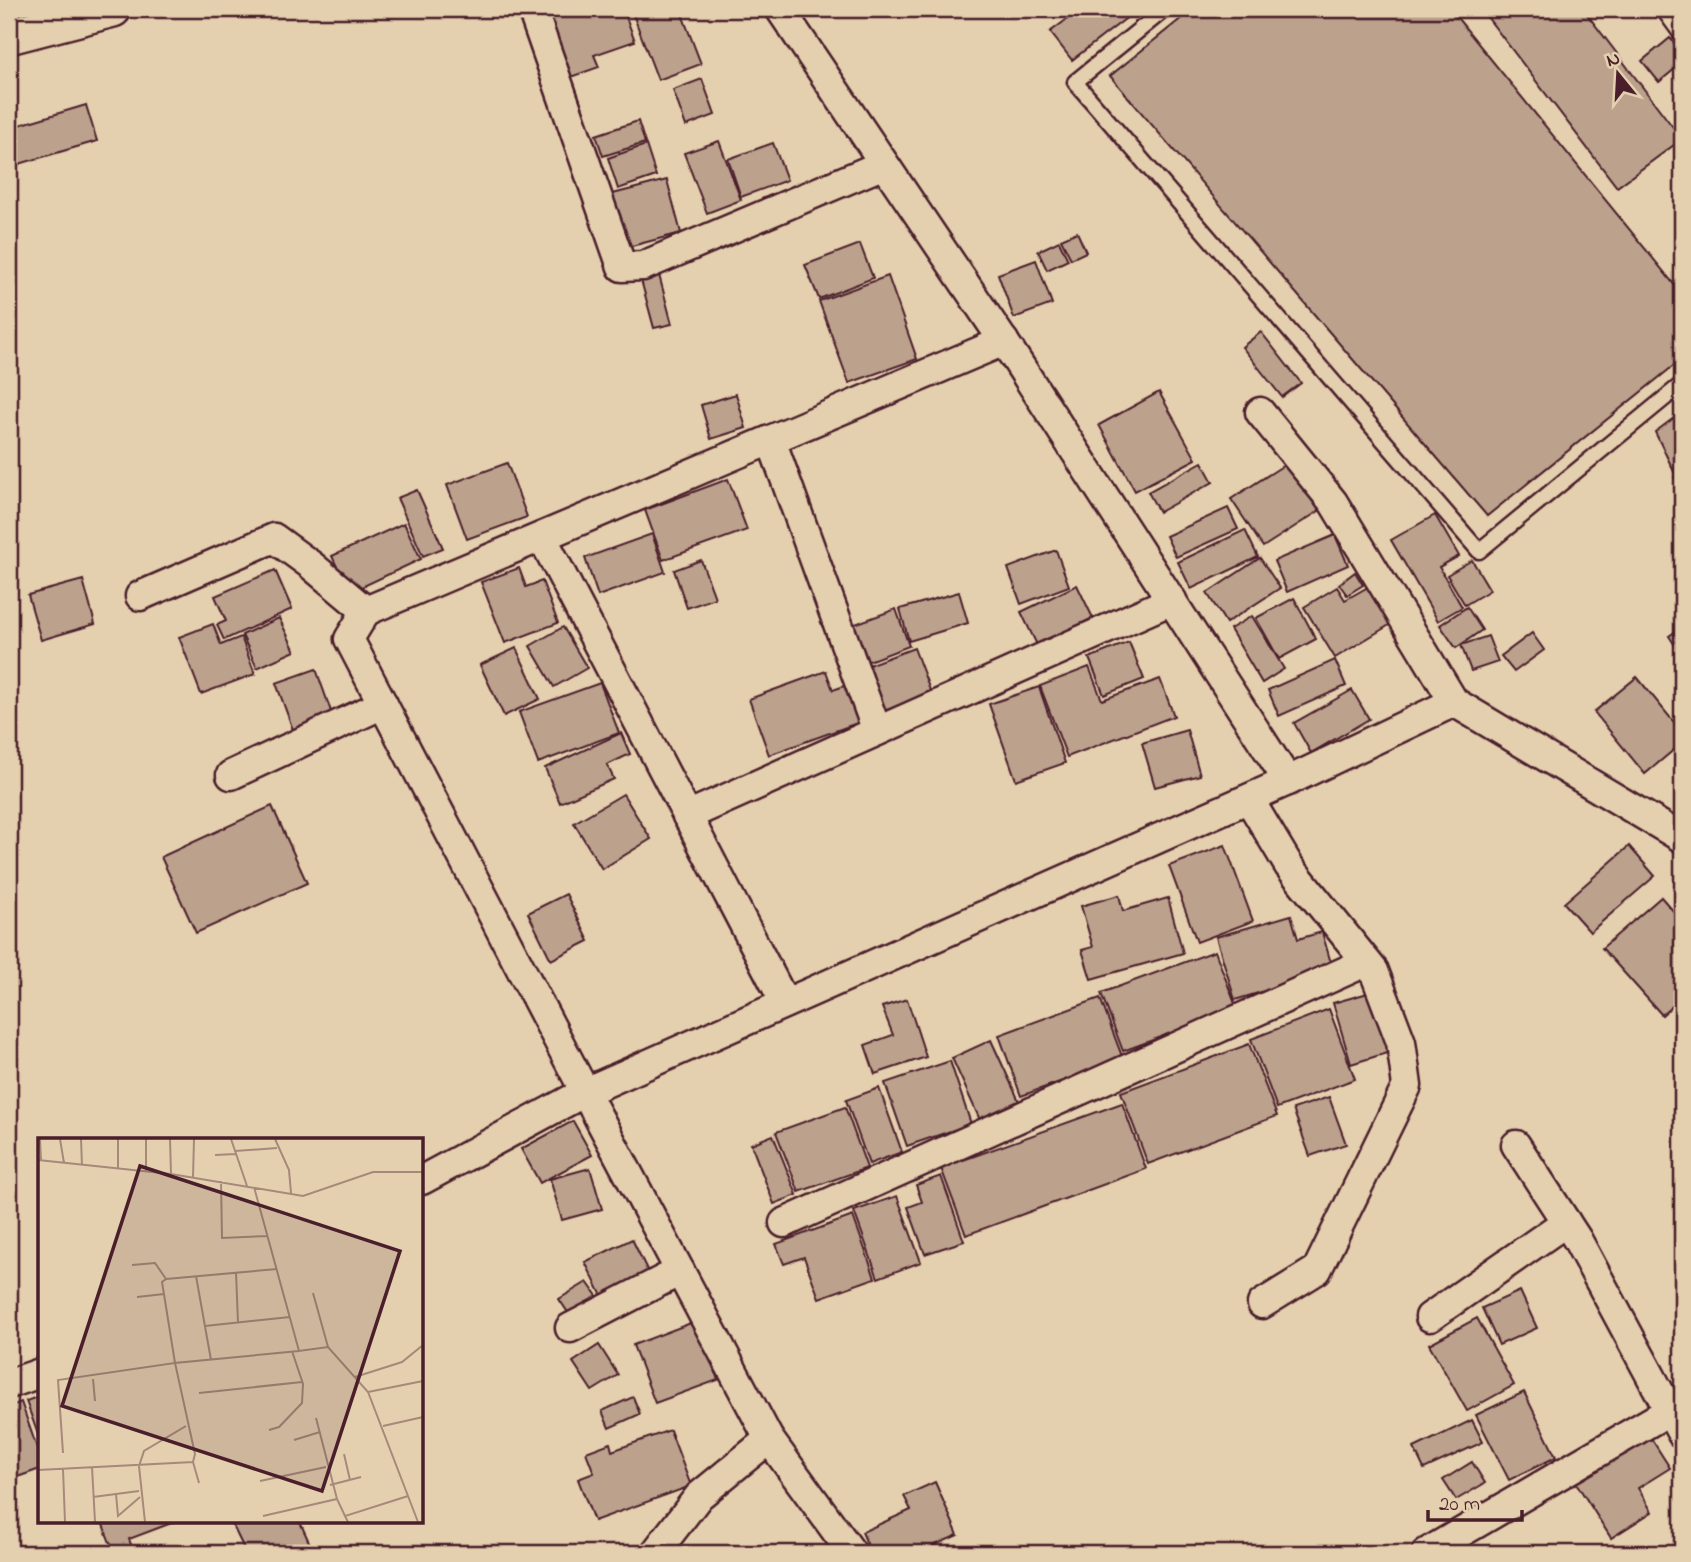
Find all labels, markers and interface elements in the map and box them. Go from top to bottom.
north arrow [1582,38,1652,108]
text: N [1603,45,1624,75]
inset map [38,1138,424,1524]
scale bar [1428,1478,1523,1522]
text: 20 m [1439,1490,1480,1520]

